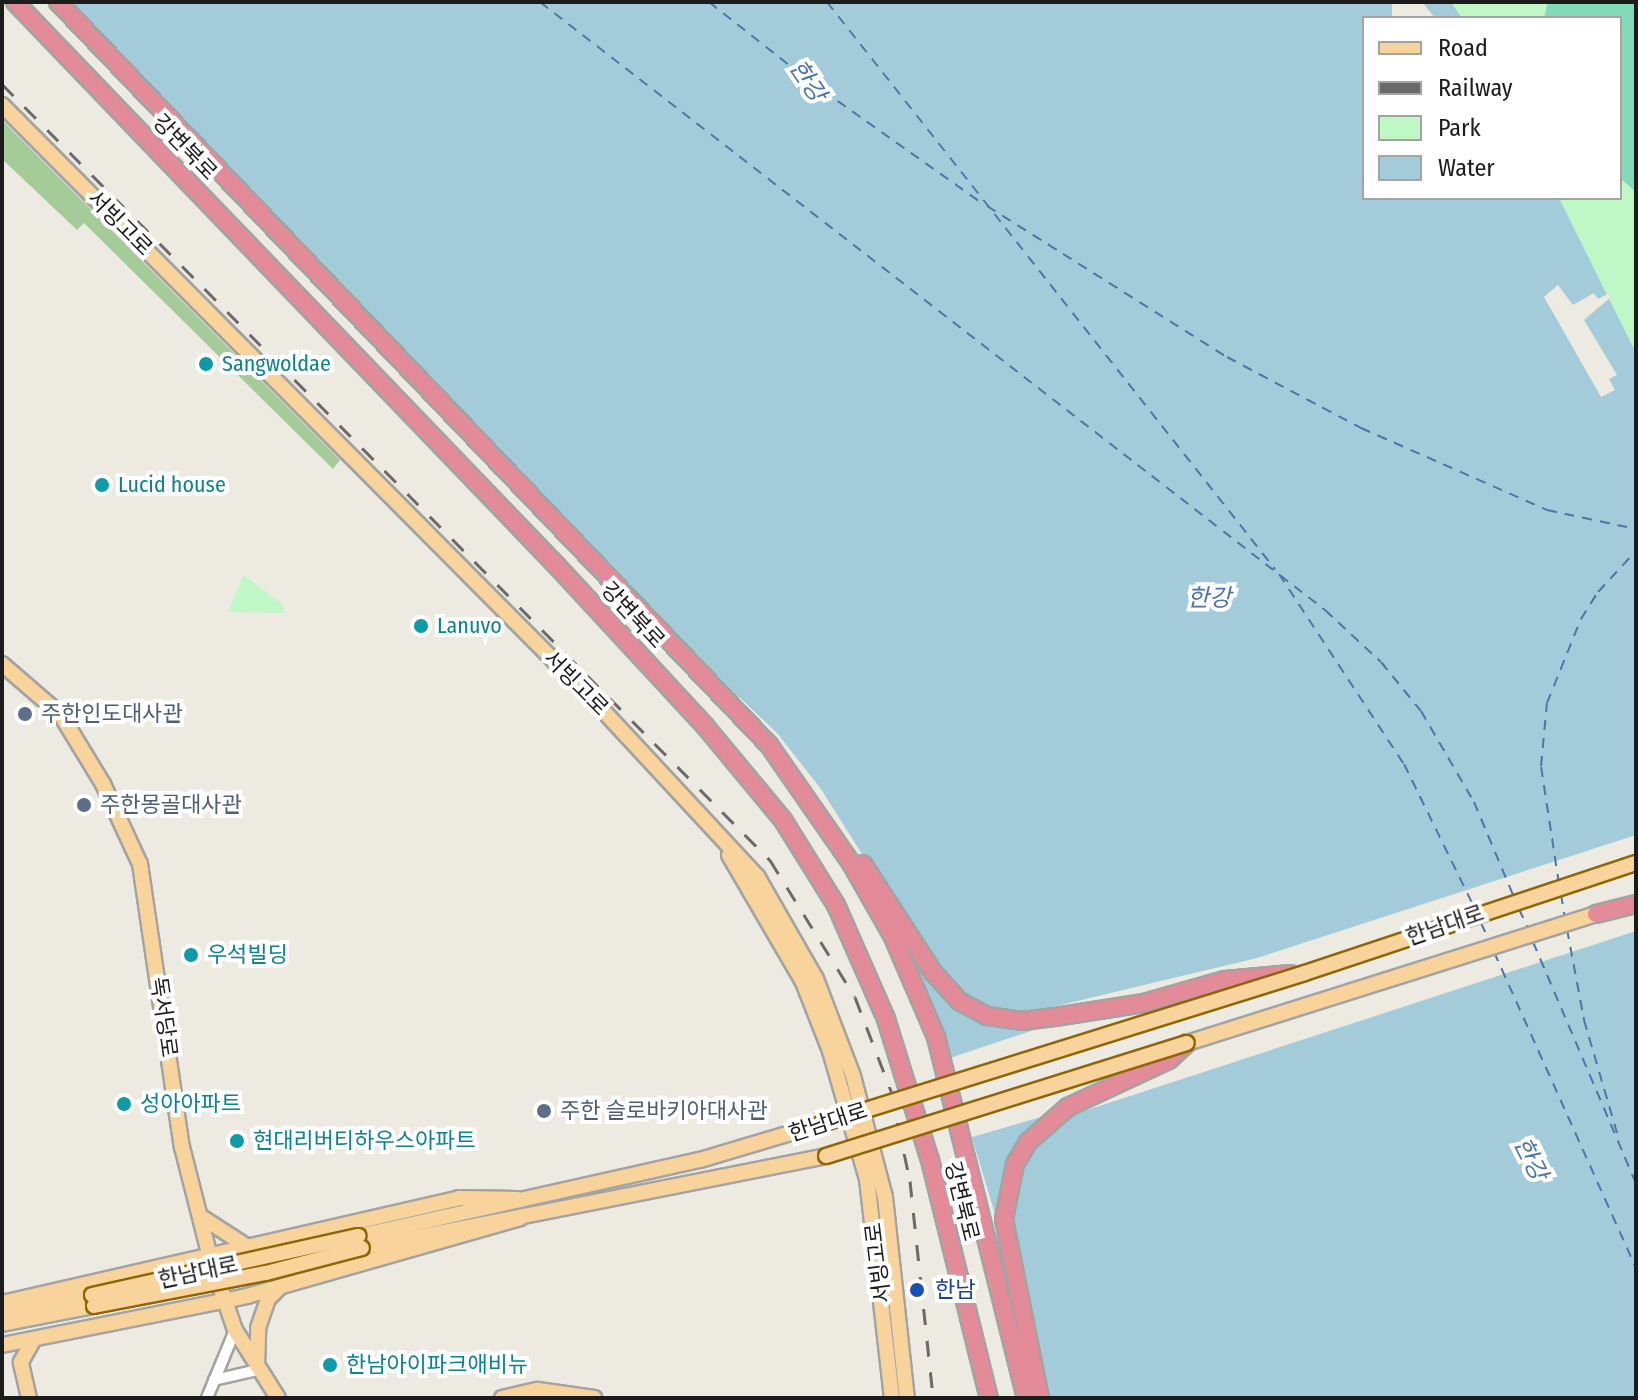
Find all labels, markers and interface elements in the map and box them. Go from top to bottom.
legend [1362,16,1622,200]
text: Road [1438,34,1488,62]
water label: 한강 [783,55,831,107]
text: Railway [1438,74,1513,102]
street label: 강변북로 [147,109,223,185]
text: Park [1438,114,1481,142]
text: Water [1438,154,1495,182]
street label: 서빙고로 [82,185,158,261]
place label: Sangwoldae [222,351,331,377]
marker: Sangwoldae [197,355,215,373]
place label: Lucid house [118,472,226,498]
marker: Lucid house [93,476,111,494]
street label: 강변북로 [596,576,670,654]
water label: 한강 [1187,585,1231,613]
place label: Lanuvo [437,613,502,639]
marker: Lanuvo [412,617,430,635]
street label: 서빙고로 [538,645,614,721]
place label: 주한인도대사관 [41,701,183,727]
marker: 주한인도대사관 [16,705,34,723]
place label: 주한몽골대사관 [100,792,242,818]
marker: 주한몽골대사관 [75,796,93,814]
street label: 한남대로 [1402,899,1488,951]
place label: 우석빌딩 [207,942,288,968]
marker: 우석빌딩 [182,946,200,964]
street label: 독서당로 [145,975,183,1059]
place label: 성아아파트 [140,1091,241,1117]
marker: 성아아파트 [115,1095,133,1113]
street label: 한남대로 [785,1097,871,1147]
place label: 주한 슬로바키아대사관 [560,1098,768,1124]
marker: 주한 슬로바키아대사관 [535,1102,553,1120]
place label: 현대리버티하우스아파트 [253,1128,476,1154]
marker: 현대리버티하우스아파트 [228,1132,246,1150]
water label: 한강 [1507,1133,1553,1185]
street label: 강변북로 [939,1159,985,1243]
street label: 서빙고로 [860,1221,896,1305]
street label: 한남대로 [156,1251,240,1293]
place label: 한남 [935,1277,975,1303]
marker: 한남 [906,1279,928,1301]
place label: 한남아이파크애비뉴 [346,1352,528,1378]
marker: 한남아이파크애비뉴 [321,1356,339,1374]

